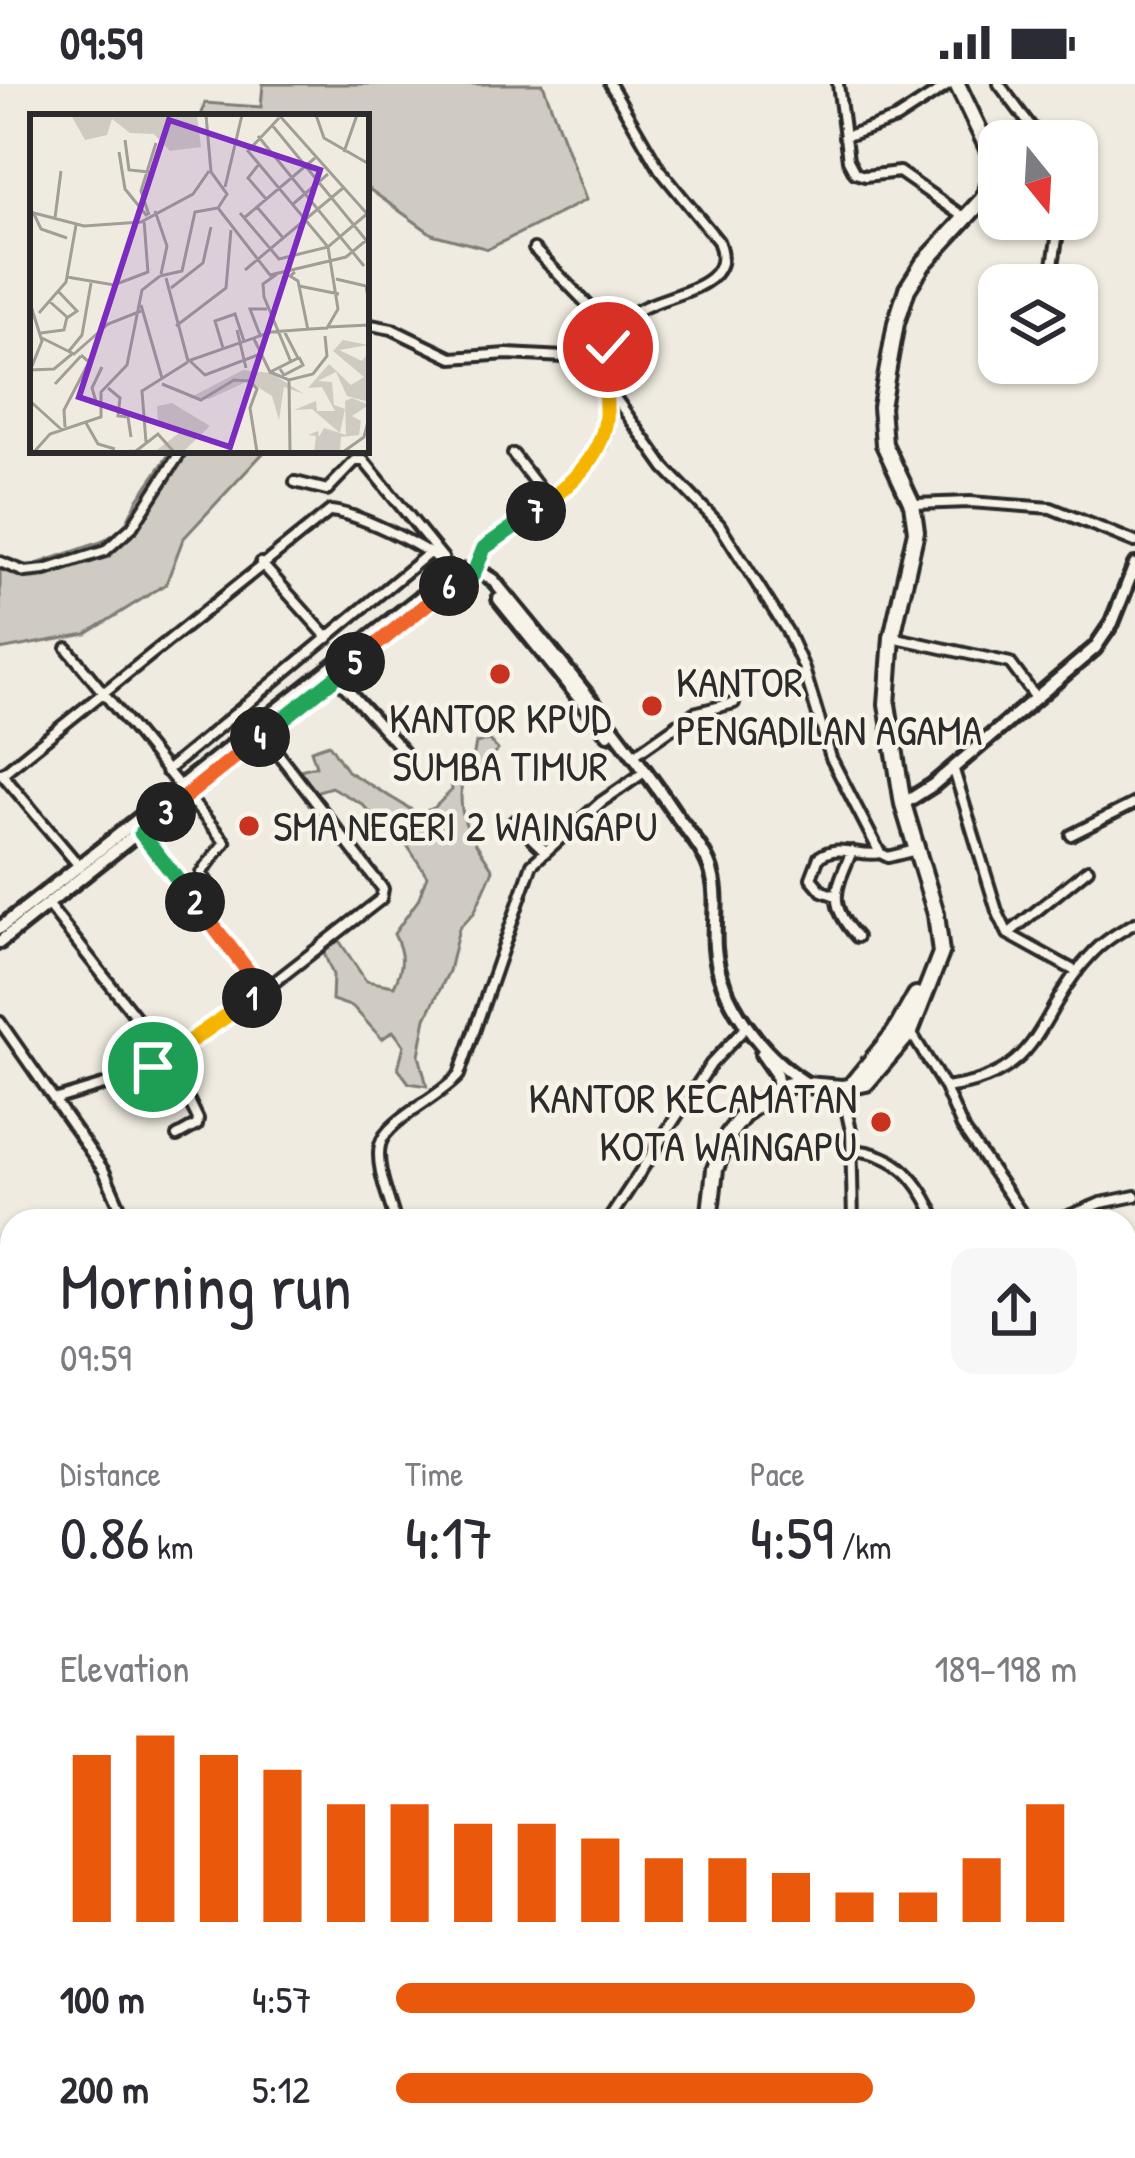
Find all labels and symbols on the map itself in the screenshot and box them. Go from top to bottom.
inset map [30,114,369,453]
north arrow [978,120,1098,240]
pin [557,296,659,398]
pin: 7 [506,481,566,541]
pin: 6 [419,556,479,616]
pin: 5 [325,632,385,692]
place label: KANTOR PENGADILAN AGAMA [676,653,982,758]
marker: KANTOR KPUD SUMBA TIMUR [487,661,513,687]
place label: KANTOR KPUD SUMBA TIMUR [389,689,611,794]
marker: KANTOR PENGADILAN AGAMA [639,693,665,719]
pin: 4 [230,707,290,767]
pin: 3 [136,782,196,842]
place label: SMA NEGERI 2 WAINGAPU [273,797,658,854]
marker: SMA NEGERI 2 WAINGAPU [236,813,262,839]
pin: 2 [165,872,225,932]
pin: 1 [222,968,282,1028]
pin [102,1016,204,1118]
place label: KANTOR KECAMATAN KOTA WAINGAPU [528,1069,857,1174]
marker: KANTOR KECAMATAN KOTA WAINGAPU [868,1109,894,1135]

